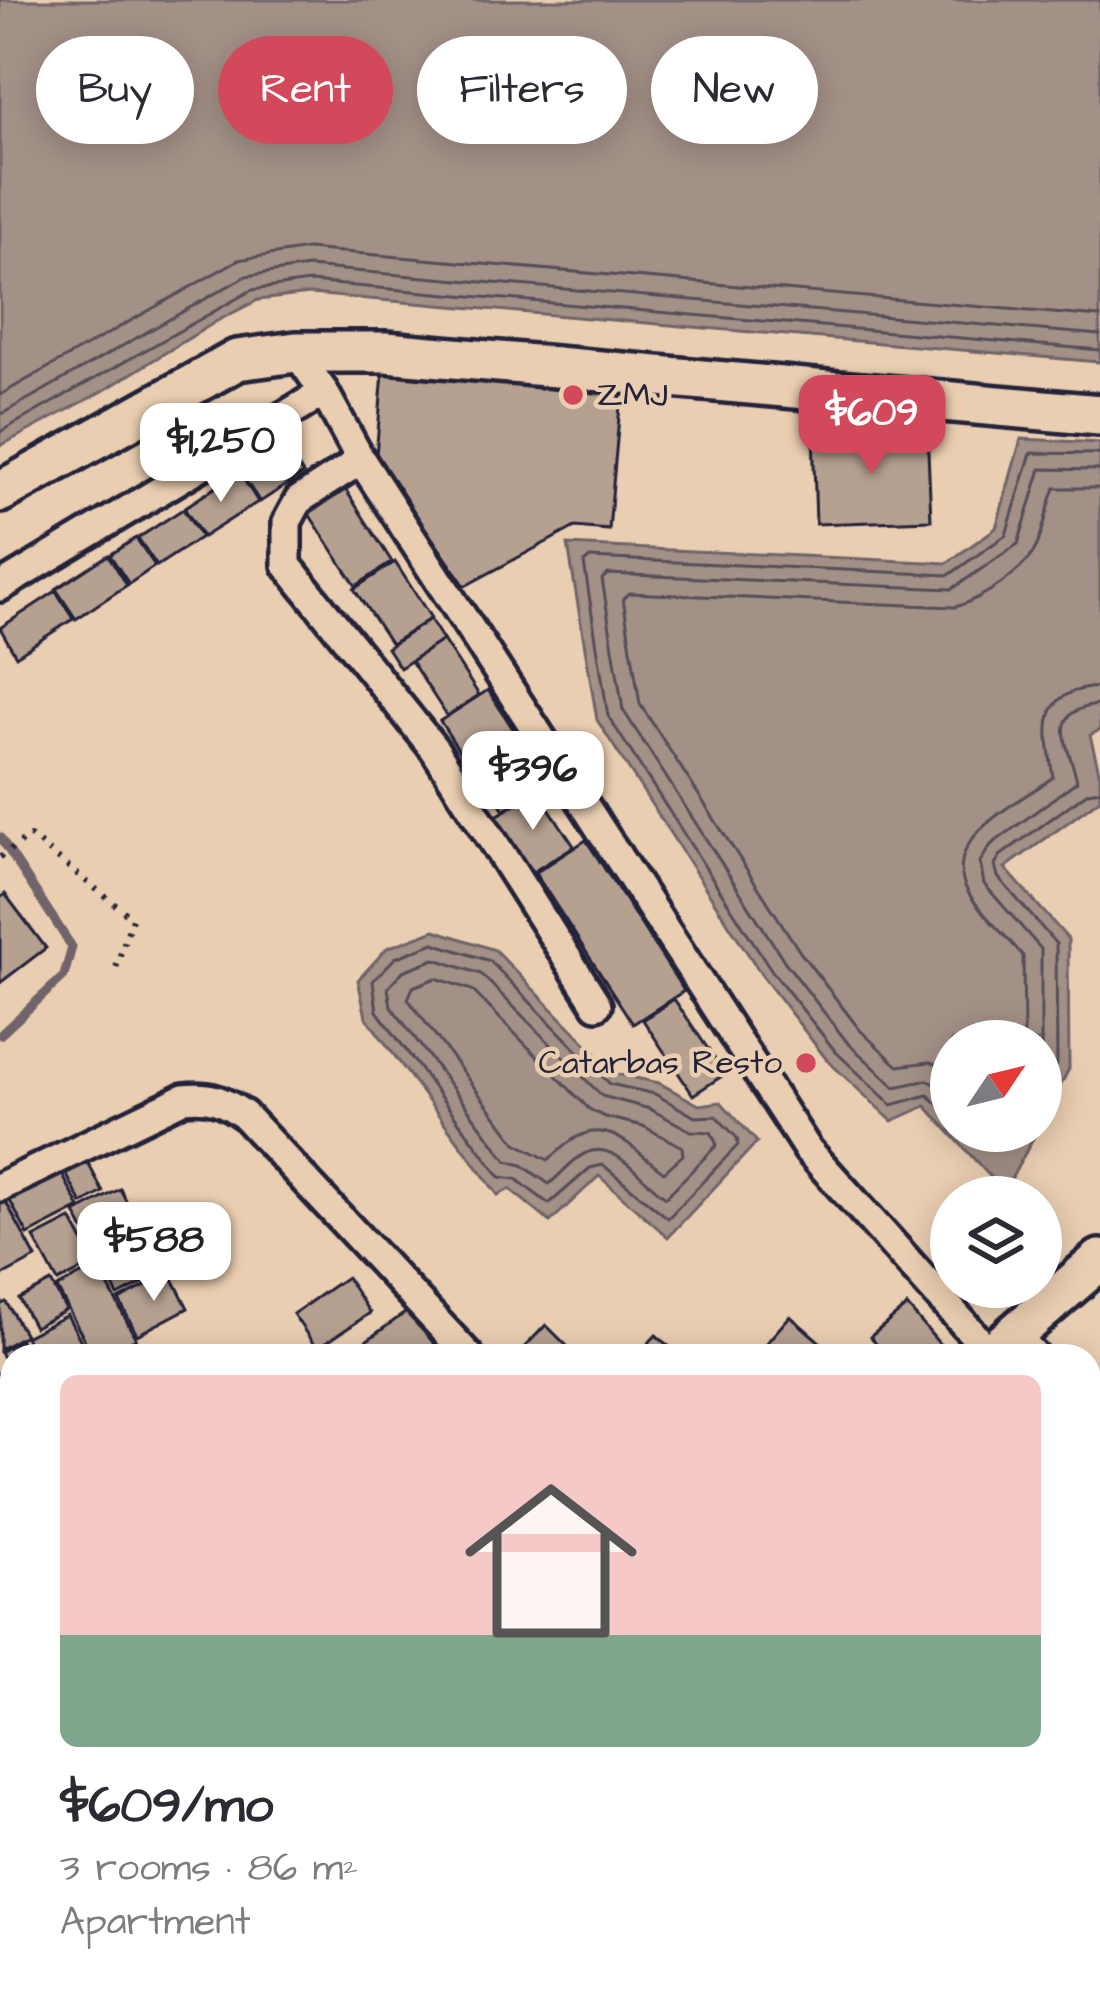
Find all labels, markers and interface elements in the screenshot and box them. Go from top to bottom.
chip: Buy [36,36,194,144]
chip: Rent [218,36,393,144]
chip: Filters [417,36,627,144]
chip: New [651,36,818,144]
place label: ZMJ [597,372,668,418]
pin: $609 [801,375,943,477]
marker: ZMJ [560,382,586,408]
text: $609 [826,387,918,441]
pin: $1,250 [123,403,319,505]
text: $1,250 [167,415,275,469]
pin: $396 [462,731,604,833]
text: $396 [489,743,577,797]
north arrow [930,1020,1062,1152]
map controls [930,1020,1062,1308]
place label: Catarbas Resto [539,1040,782,1086]
marker: Catarbas Resto [793,1050,819,1076]
button: layers [930,1176,1062,1308]
pin: $588 [83,1202,225,1304]
text: $588 [104,1214,204,1268]
icon: home [443,1453,659,1669]
text: $609/mo [60,1771,273,1842]
text: 3 rooms · 86 m² [60,1842,358,1896]
text: Apartment [60,1896,251,1950]

